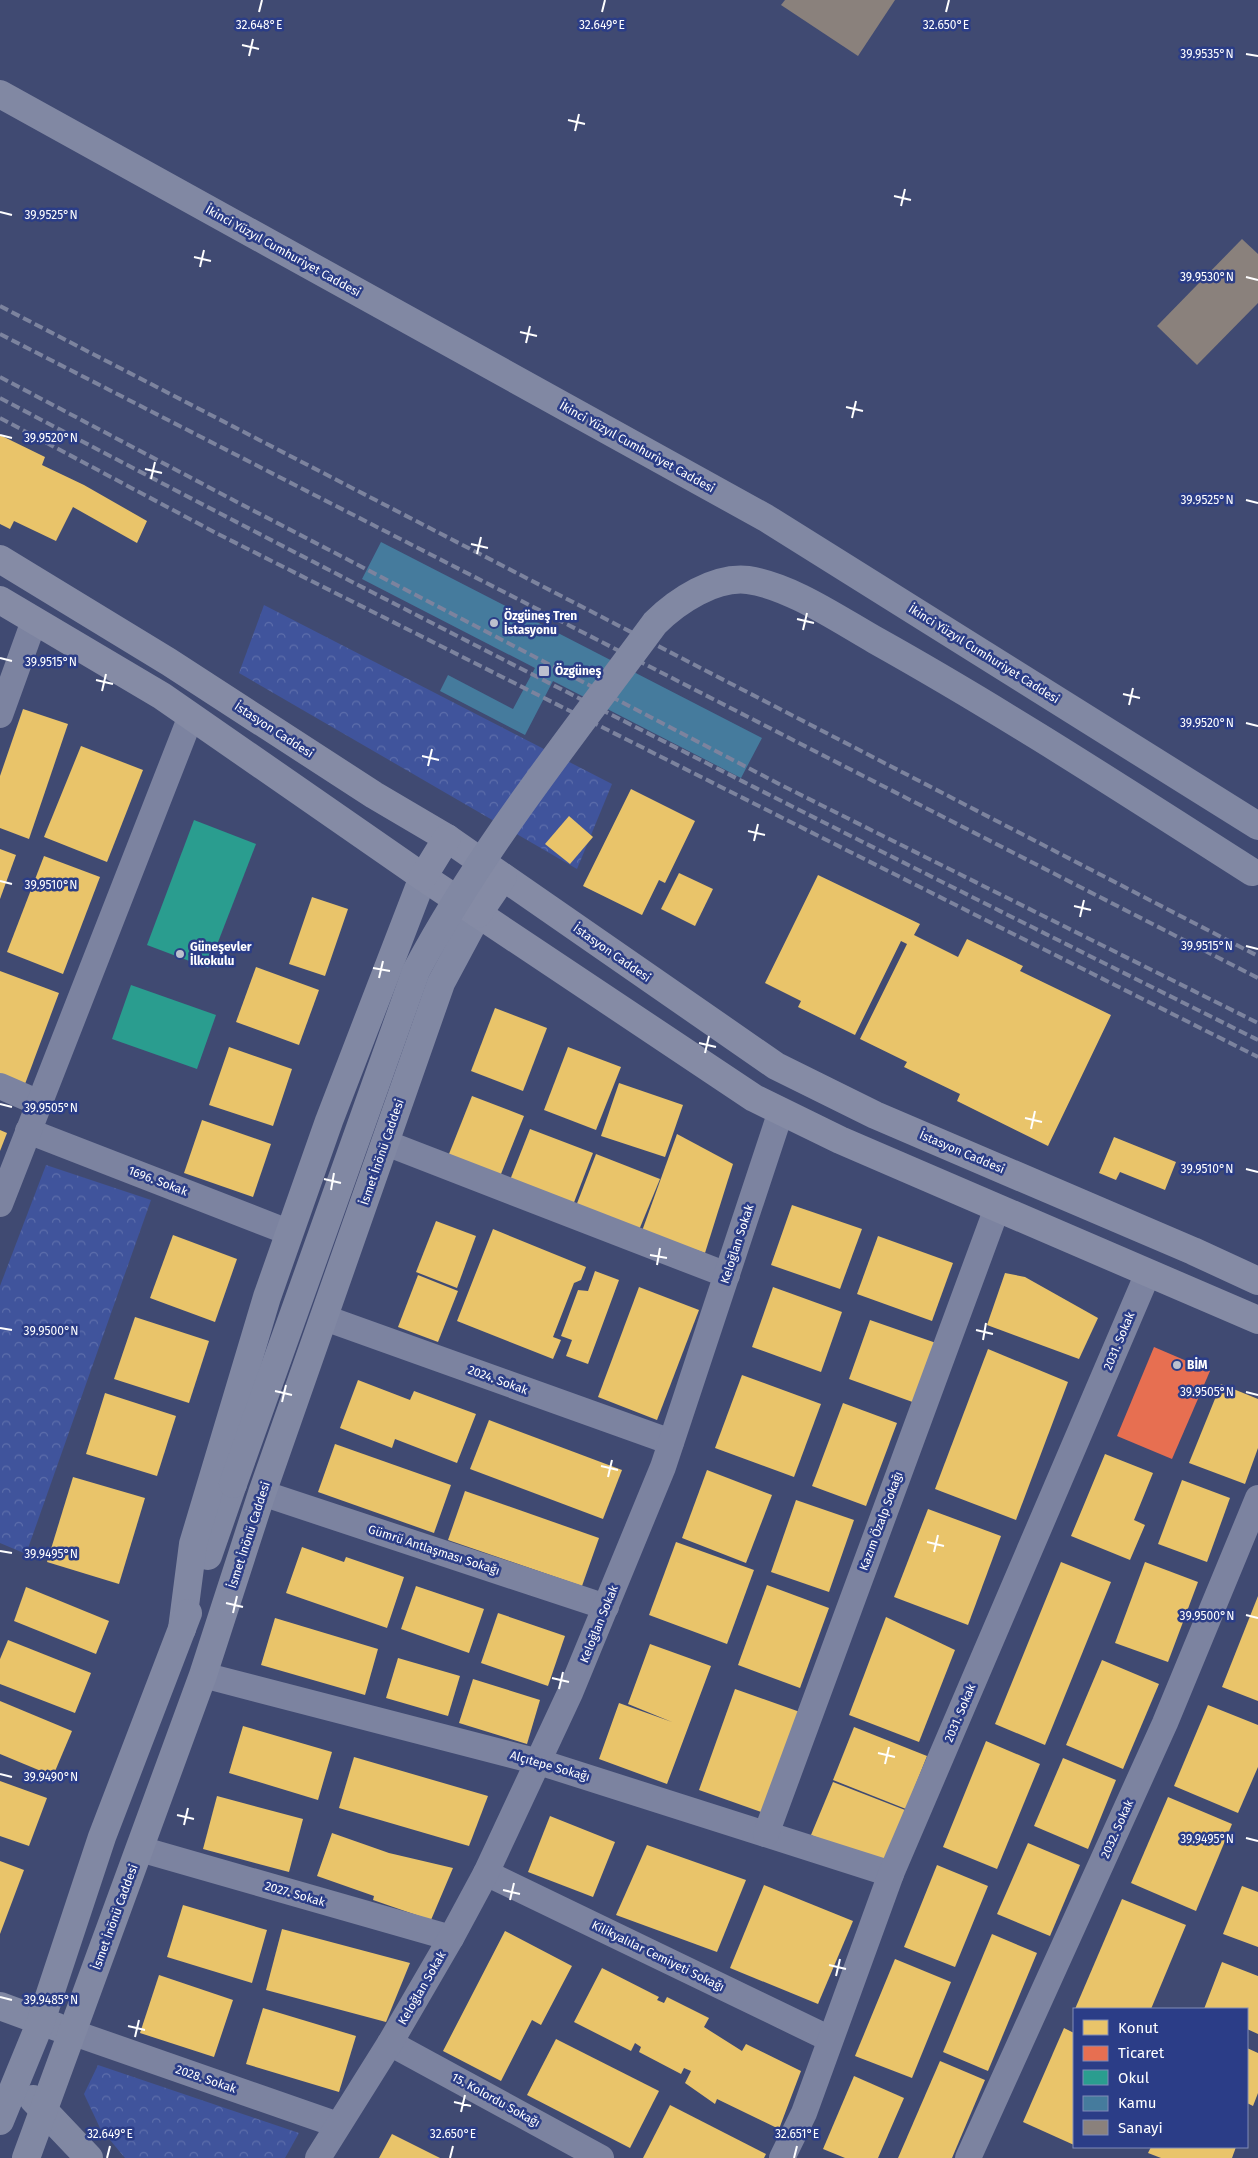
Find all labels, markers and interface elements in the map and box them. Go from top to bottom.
text: 32.648°E [236,18,282,32]
text: 32.649°E [579,18,625,32]
text: 32.650°E [923,18,969,32]
text: 39.9535°N [1180,47,1234,61]
street label: İkinci Yüzyıl Cumhuriyet Caddesi [203,201,364,300]
text: 39.9525°N [24,208,78,222]
text: 39.9530°N [1180,270,1234,284]
street label: İkinci Yüzyıl Cumhuriyet Caddesi [557,397,718,496]
text: 39.9520°N [24,431,78,445]
text: 39.9525°N [1180,493,1234,507]
street label: İkinci Yüzyıl Cumhuriyet Caddesi [906,601,1063,706]
place label: Özgüneş Tren İstasyonu [504,607,577,637]
marker: Özgüneş Tren İstasyonu [488,617,500,629]
text: 39.9515°N [25,655,77,669]
place label: Özgüneş [555,662,601,679]
marker: Özgüneş [537,664,551,678]
street label: İstasyon Caddesi [232,698,317,761]
text: 39.9520°N [1180,716,1234,730]
text: 39.9510°N [25,878,77,892]
street label: İstasyon Caddesi [571,920,654,985]
text: 39.9515°N [1181,939,1233,953]
place label: Güneşevler İlkokulu [190,940,252,968]
marker: Güneşevler İlkokulu [174,948,186,960]
street label: İsmet İnönü Caddesi [356,1097,407,1207]
text: 39.9505°N [24,1101,78,1115]
street label: İstasyon Caddesi [917,1127,1007,1176]
text: 39.9510°N [1181,1162,1233,1176]
street label: 1696. Sokak [126,1163,190,1199]
street label: Keloğlan Sokak [718,1202,757,1285]
street label: 2031. Sokak [1101,1309,1138,1372]
text: 39.9500°N [24,1324,78,1338]
place label: BİM [1187,1357,1208,1372]
marker: BİM [1171,1359,1183,1371]
street label: 2024. Sokak [466,1363,531,1398]
text: 39.9505°N [1180,1385,1234,1399]
street label: Kazım Özalp Sokağı [855,1469,905,1573]
street label: İsmet İnönü Caddesi [224,1480,273,1590]
street label: Gümrü Antlaşması Sokağı [366,1522,502,1578]
text: 39.9495°N [24,1547,78,1561]
street label: Keloğlan Sokak [577,1582,621,1665]
text: 39.9500°N [1180,1609,1234,1623]
street label: 2031. Sokak [942,1681,979,1744]
street label: Alçıtepe Sokağı [508,1748,592,1784]
text: 39.9490°N [24,1770,78,1784]
street label: 2032. Sokak [1098,1797,1136,1860]
text: 39.9495°N [1180,1832,1234,1846]
street label: İsmet İnönü Caddesi [88,1862,141,1972]
street label: 2027. Sokak [263,1879,327,1909]
street label: Kilikyalılar Cemiyeti Sokağı [589,1918,727,1994]
street label: Keloğlan Sokak [395,1948,449,2027]
text: 39.9485°N [24,1993,78,2007]
legend [1073,2008,1248,2148]
text: Konut [1118,2019,1159,2037]
text: Ticaret [1118,2044,1165,2062]
street label: 2028. Sokak [174,2062,239,2096]
text: Okul [1118,2069,1150,2087]
street label: 15. Kolordu Sokağı [449,2070,543,2130]
text: Kamu [1118,2094,1156,2112]
text: Sanayi [1118,2119,1163,2137]
text: 32.649°E [87,2127,133,2141]
text: 32.650°E [430,2127,476,2141]
text: 32.651°E [775,2127,819,2141]

